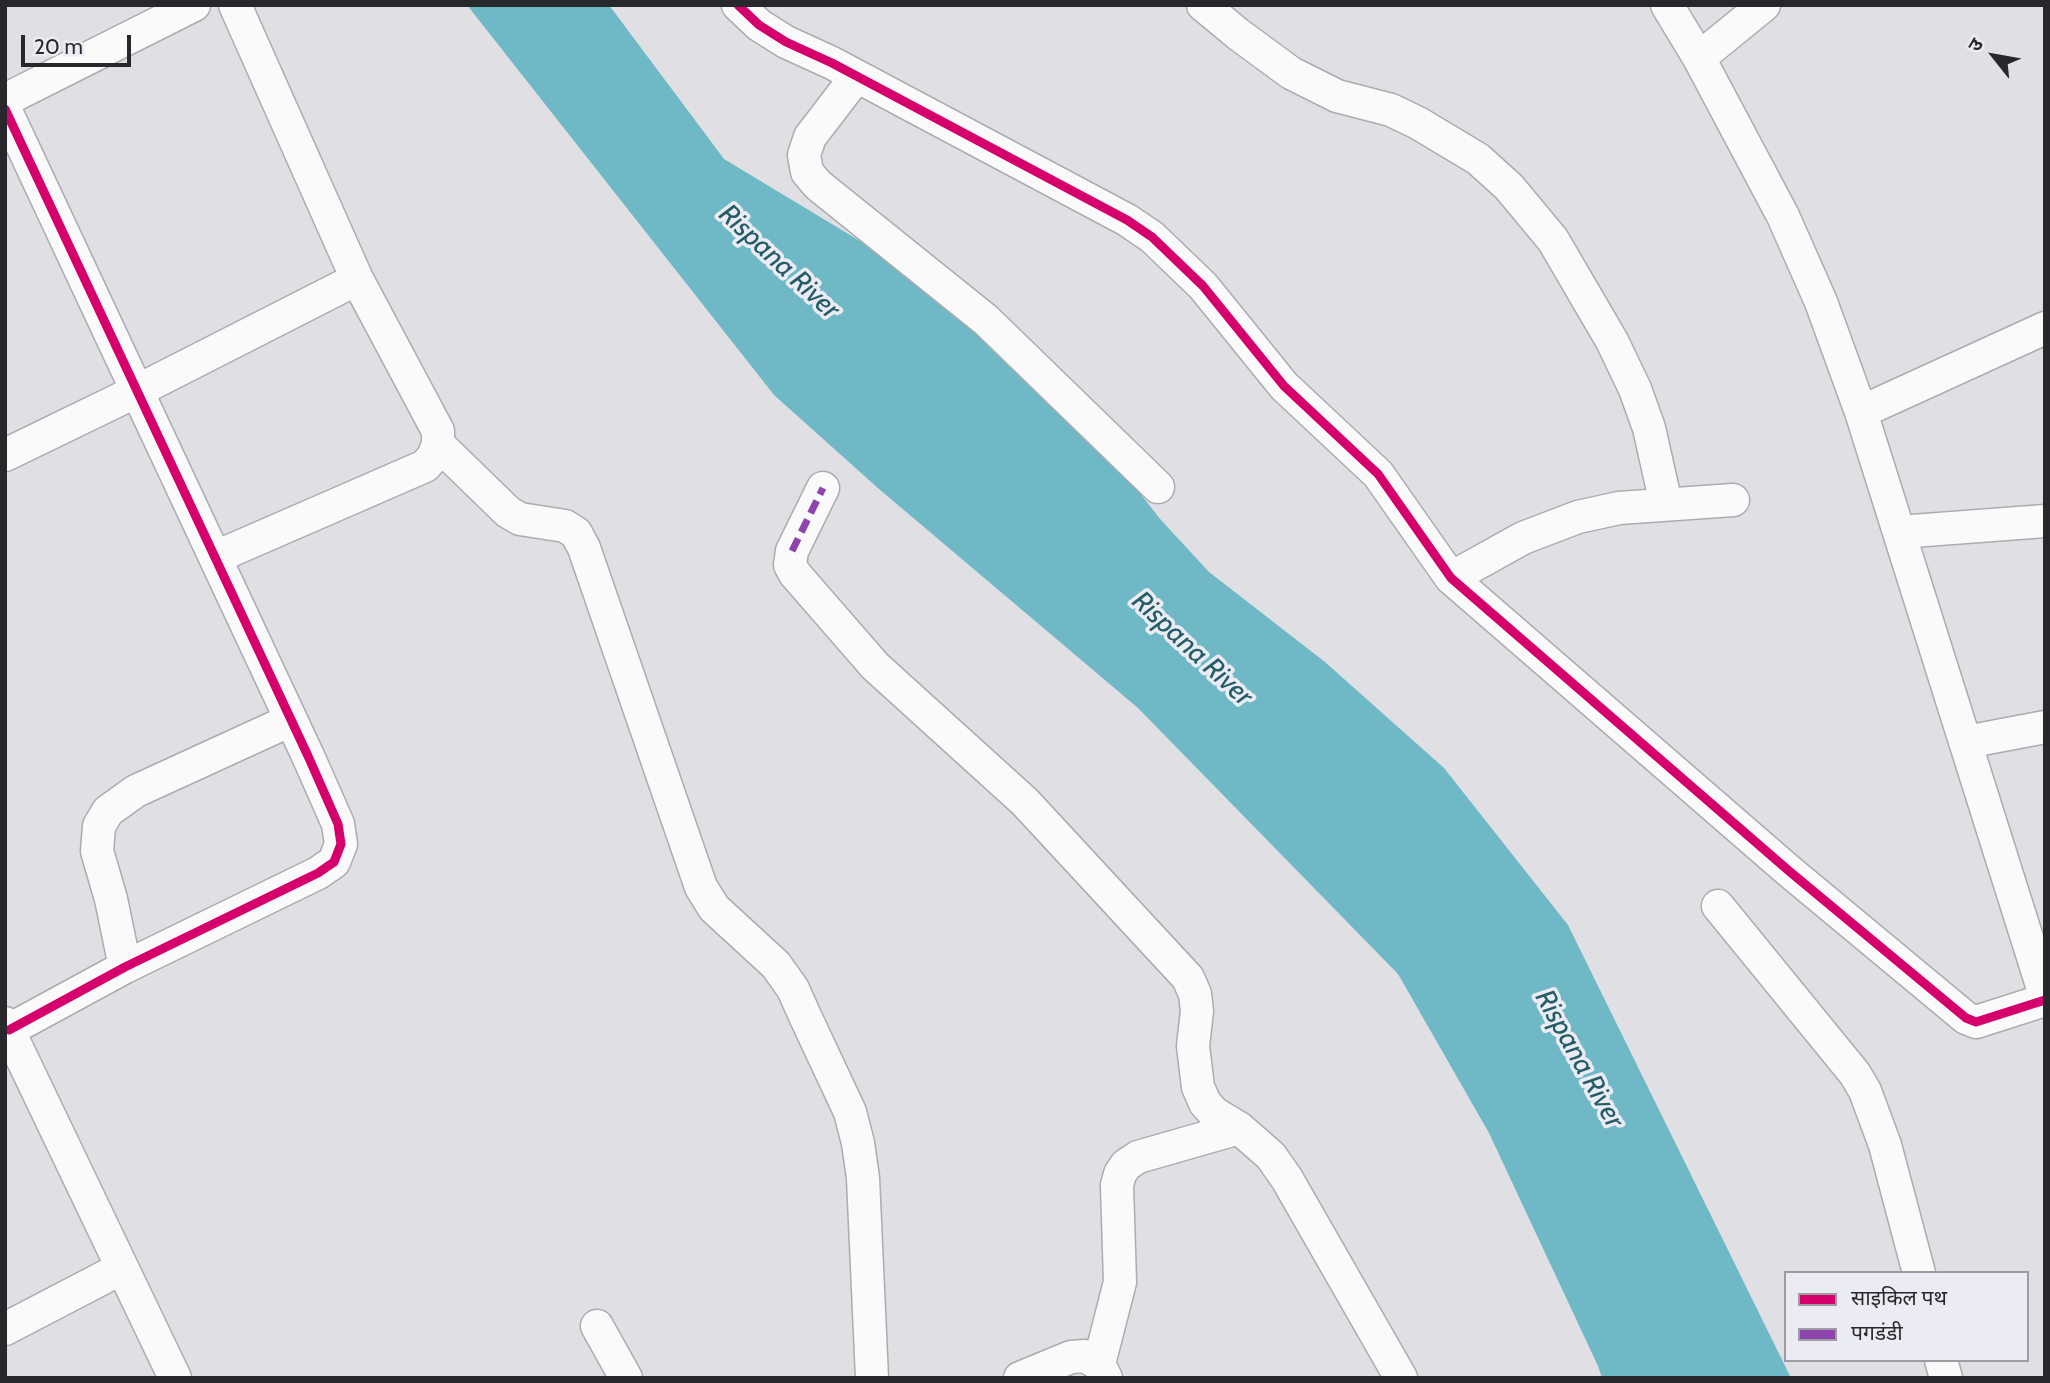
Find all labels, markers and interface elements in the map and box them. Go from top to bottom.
scale bar [24,21,135,65]
north arrow [1959,21,2029,91]
text: 20 m [34,34,83,59]
text: उ [1963,34,1988,56]
water label: Rispana River [712,198,846,326]
water label: Rispana River [1125,585,1259,713]
water label: Rispana River [1527,984,1631,1134]
legend [1784,1271,2029,1362]
text: साइकिल पथ [1851,1285,1947,1310]
text: पगडंडी [1851,1320,1903,1345]

